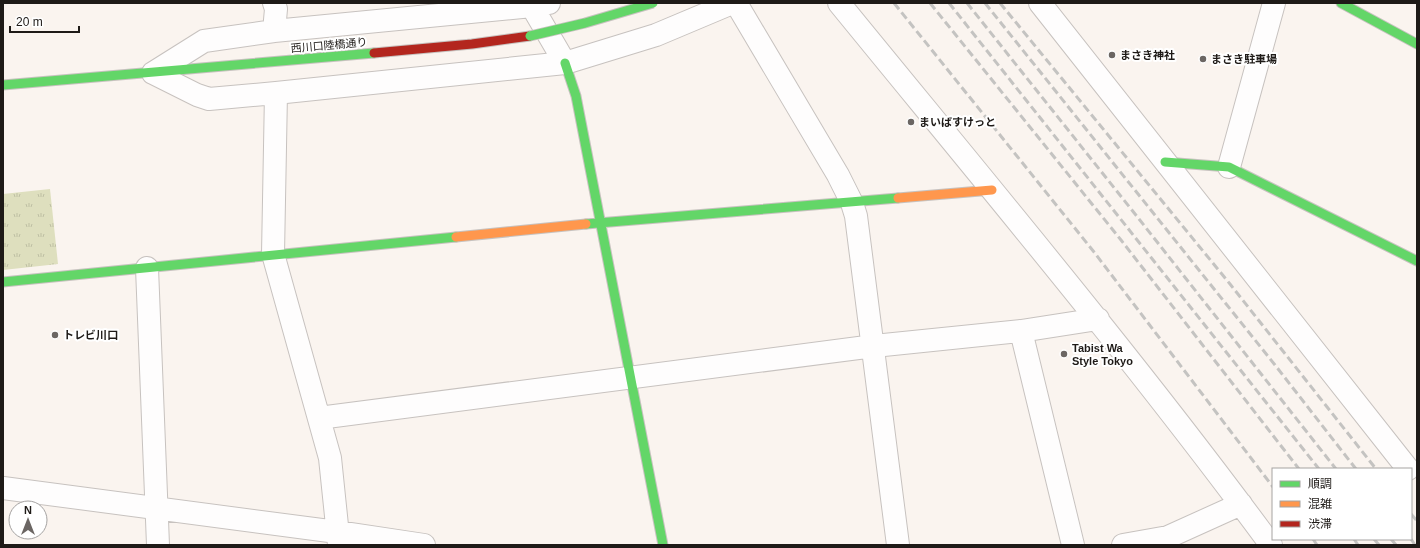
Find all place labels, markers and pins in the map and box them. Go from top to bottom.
place label: まさき神社 [1120,49,1175,61]
marker: まさき神社 [1107,50,1117,60]
place label: まさき駐車場 [1211,53,1277,65]
marker: まさき駐車場 [1198,54,1208,64]
place label: まいばすけっと [919,116,996,128]
marker: まいばすけっと [906,117,916,127]
place label: トレビ川口 [63,329,118,341]
marker: トレビ川口 [50,330,60,340]
place label: Tabist Wa Style Tokyo [1072,342,1133,367]
marker: Tabist Wa Style Tokyo [1059,349,1069,359]

